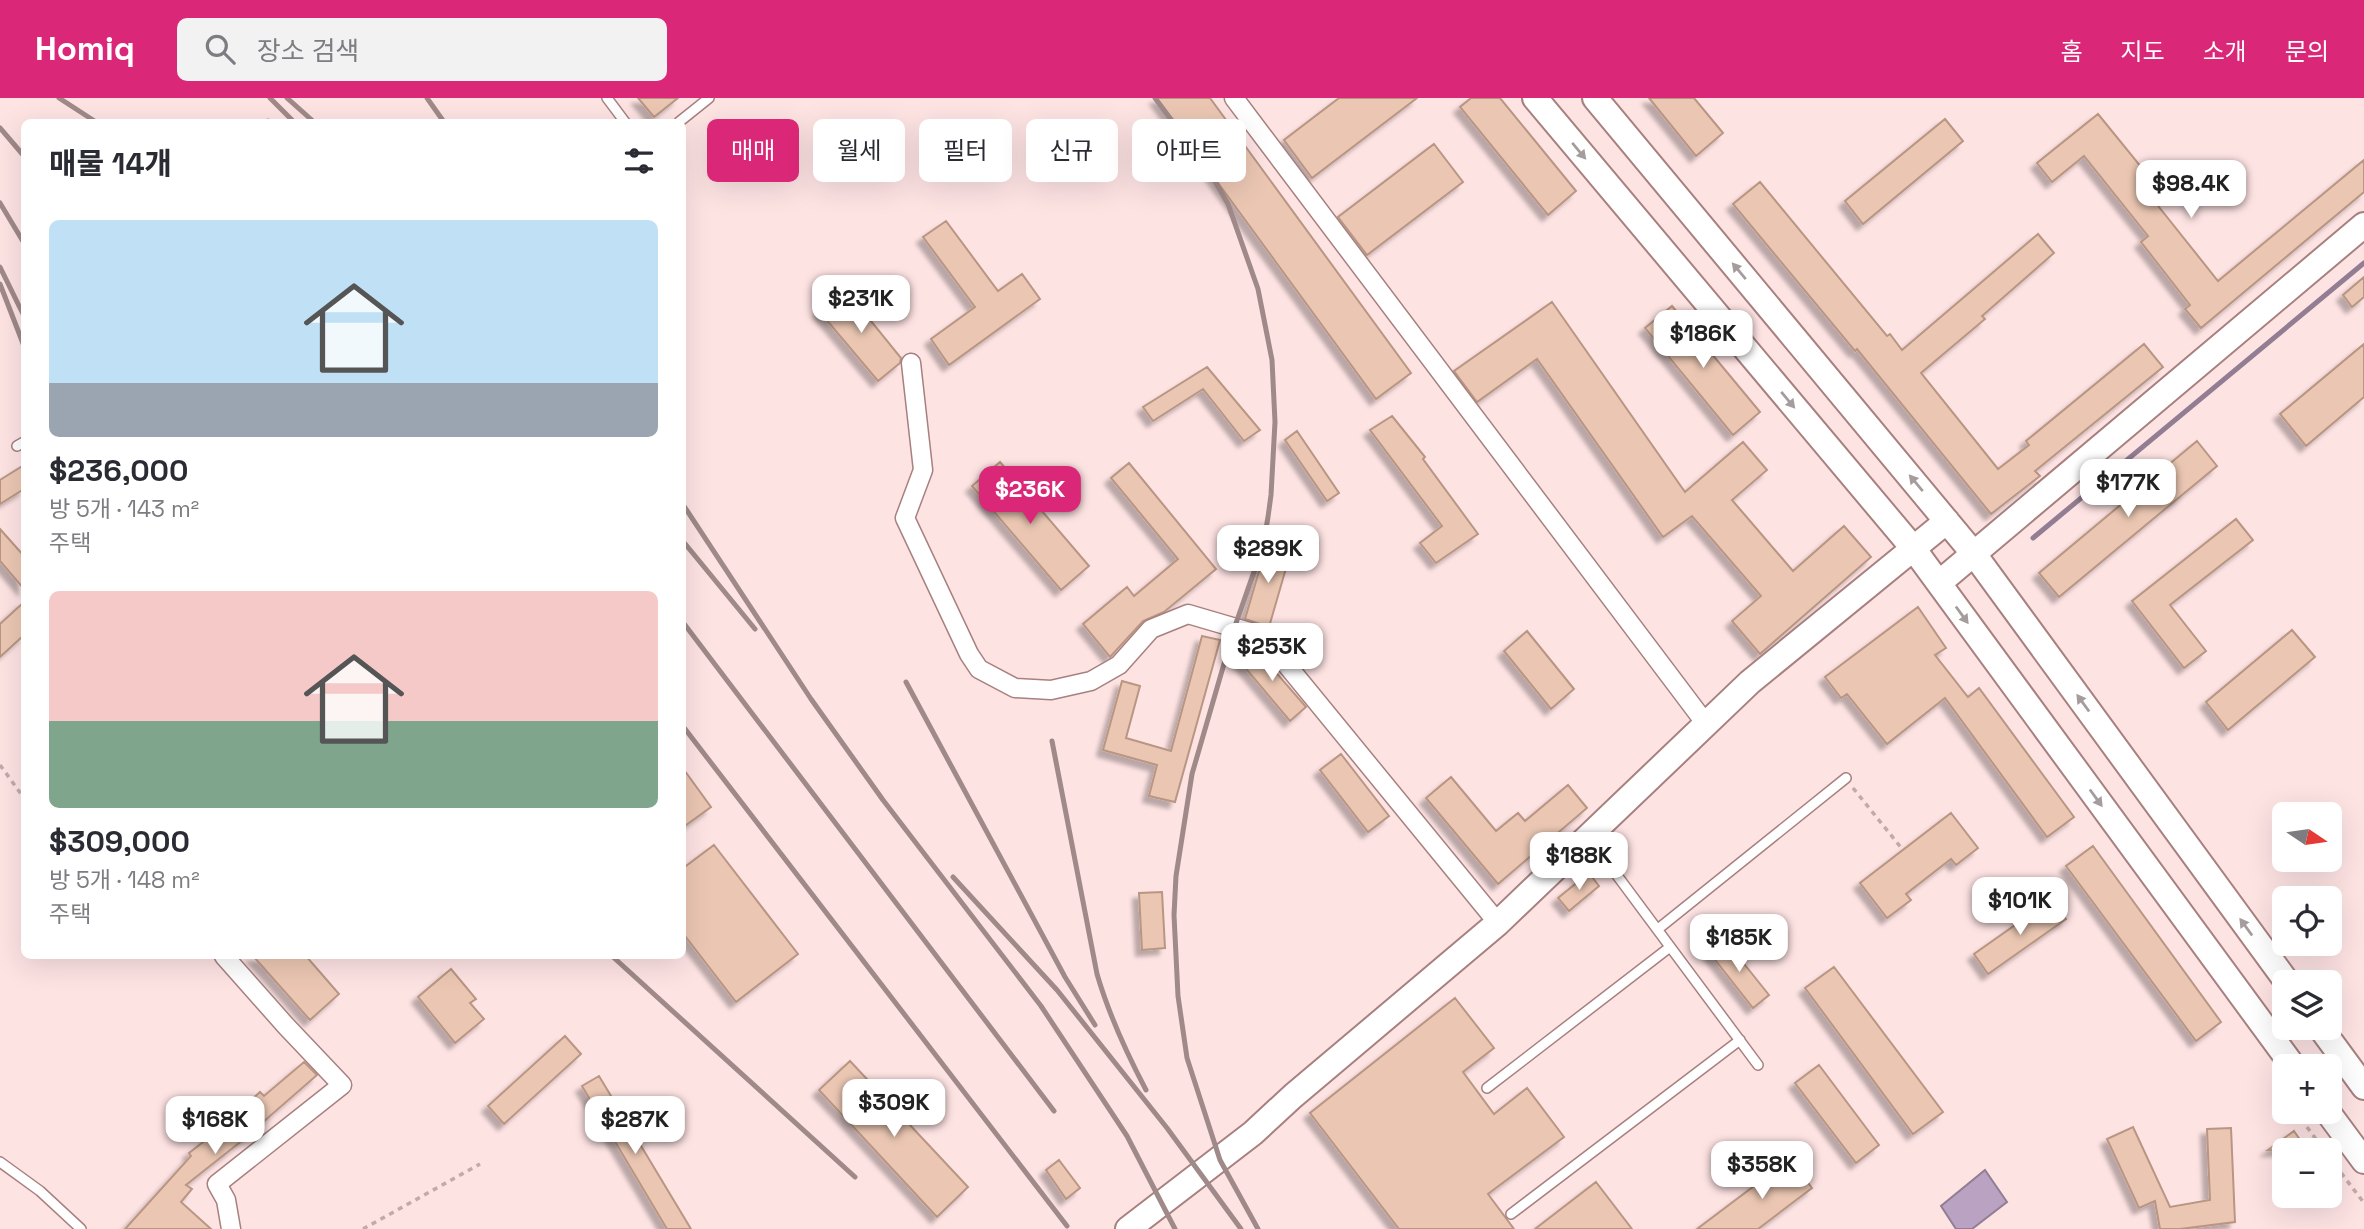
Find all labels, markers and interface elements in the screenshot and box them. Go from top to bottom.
search box [177,18,667,81]
text: Homiq [35,28,135,70]
icon: search [201,30,239,68]
text: 장소 검색 [257,34,359,68]
text: 홈 [2060,36,2082,67]
text: 지도 [2120,36,2165,67]
text: 소개 [2203,36,2247,67]
text: 문의 [2285,36,2329,67]
chip: 매매 [707,119,799,182]
chip: 월세 [813,119,905,182]
chip: 필터 [919,119,1012,182]
chip: 신규 [1026,119,1118,182]
chip: 아파트 [1132,119,1246,182]
icon: filters [620,142,658,180]
one-way arrow [1571,142,1586,159]
text: 매물 14개 [49,144,172,183]
pin: $98.4K [2134,160,2248,220]
text: $98.4K [2152,168,2230,198]
one-way arrow [1731,262,1747,280]
icon: home [291,265,417,391]
pin: $231K [812,275,910,335]
text: $231K [828,283,894,313]
pin: $186K [1654,310,1752,370]
text: $186K [1670,318,1736,348]
one-way arrow [1780,391,1796,409]
text: $236,000 [49,451,189,490]
pin: $177K [2079,460,2177,519]
pin: $236K [981,466,1079,526]
text: $177K [2096,467,2160,497]
text: $236K [995,474,1065,504]
one-way arrow [1909,475,1924,492]
text: 방 5개 · 143 m² [49,494,199,524]
pin: $289K [1219,526,1317,585]
text: 주택 [49,528,91,558]
text: $289K [1233,533,1303,563]
one-way arrow [1955,606,1969,624]
pin: $253K [1223,624,1321,683]
text: $253K [1237,631,1307,661]
icon: home [291,636,417,762]
one-way arrow [2076,694,2090,713]
one-way arrow [2089,789,2104,807]
north arrow [2272,802,2342,872]
map controls [2272,802,2342,1208]
text: $309,000 [49,822,190,861]
pin: $188K [1530,832,1628,892]
text: $188K [1546,840,1612,870]
text: 방 5개 · 148 m² [49,865,200,895]
pin: $101K [1971,878,2069,937]
text: $101K [1988,885,2052,915]
button: locate [2272,886,2342,956]
text: 주택 [49,899,91,929]
pin: $185K [1690,914,1788,974]
one-way arrow [2240,918,2254,936]
text: $185K [1706,922,1772,952]
button: layers [2272,970,2342,1040]
button: + [2272,1054,2342,1124]
pin: $309K [845,1080,943,1139]
text: $309K [858,1087,930,1117]
pin: $168K [166,1096,264,1156]
pin: $287K [586,1096,684,1156]
text: $168K [182,1104,248,1134]
text: $287K [601,1104,669,1134]
button: − [2272,1138,2342,1208]
pin: $358K [1713,1142,1811,1201]
text: $358K [1727,1149,1797,1179]

